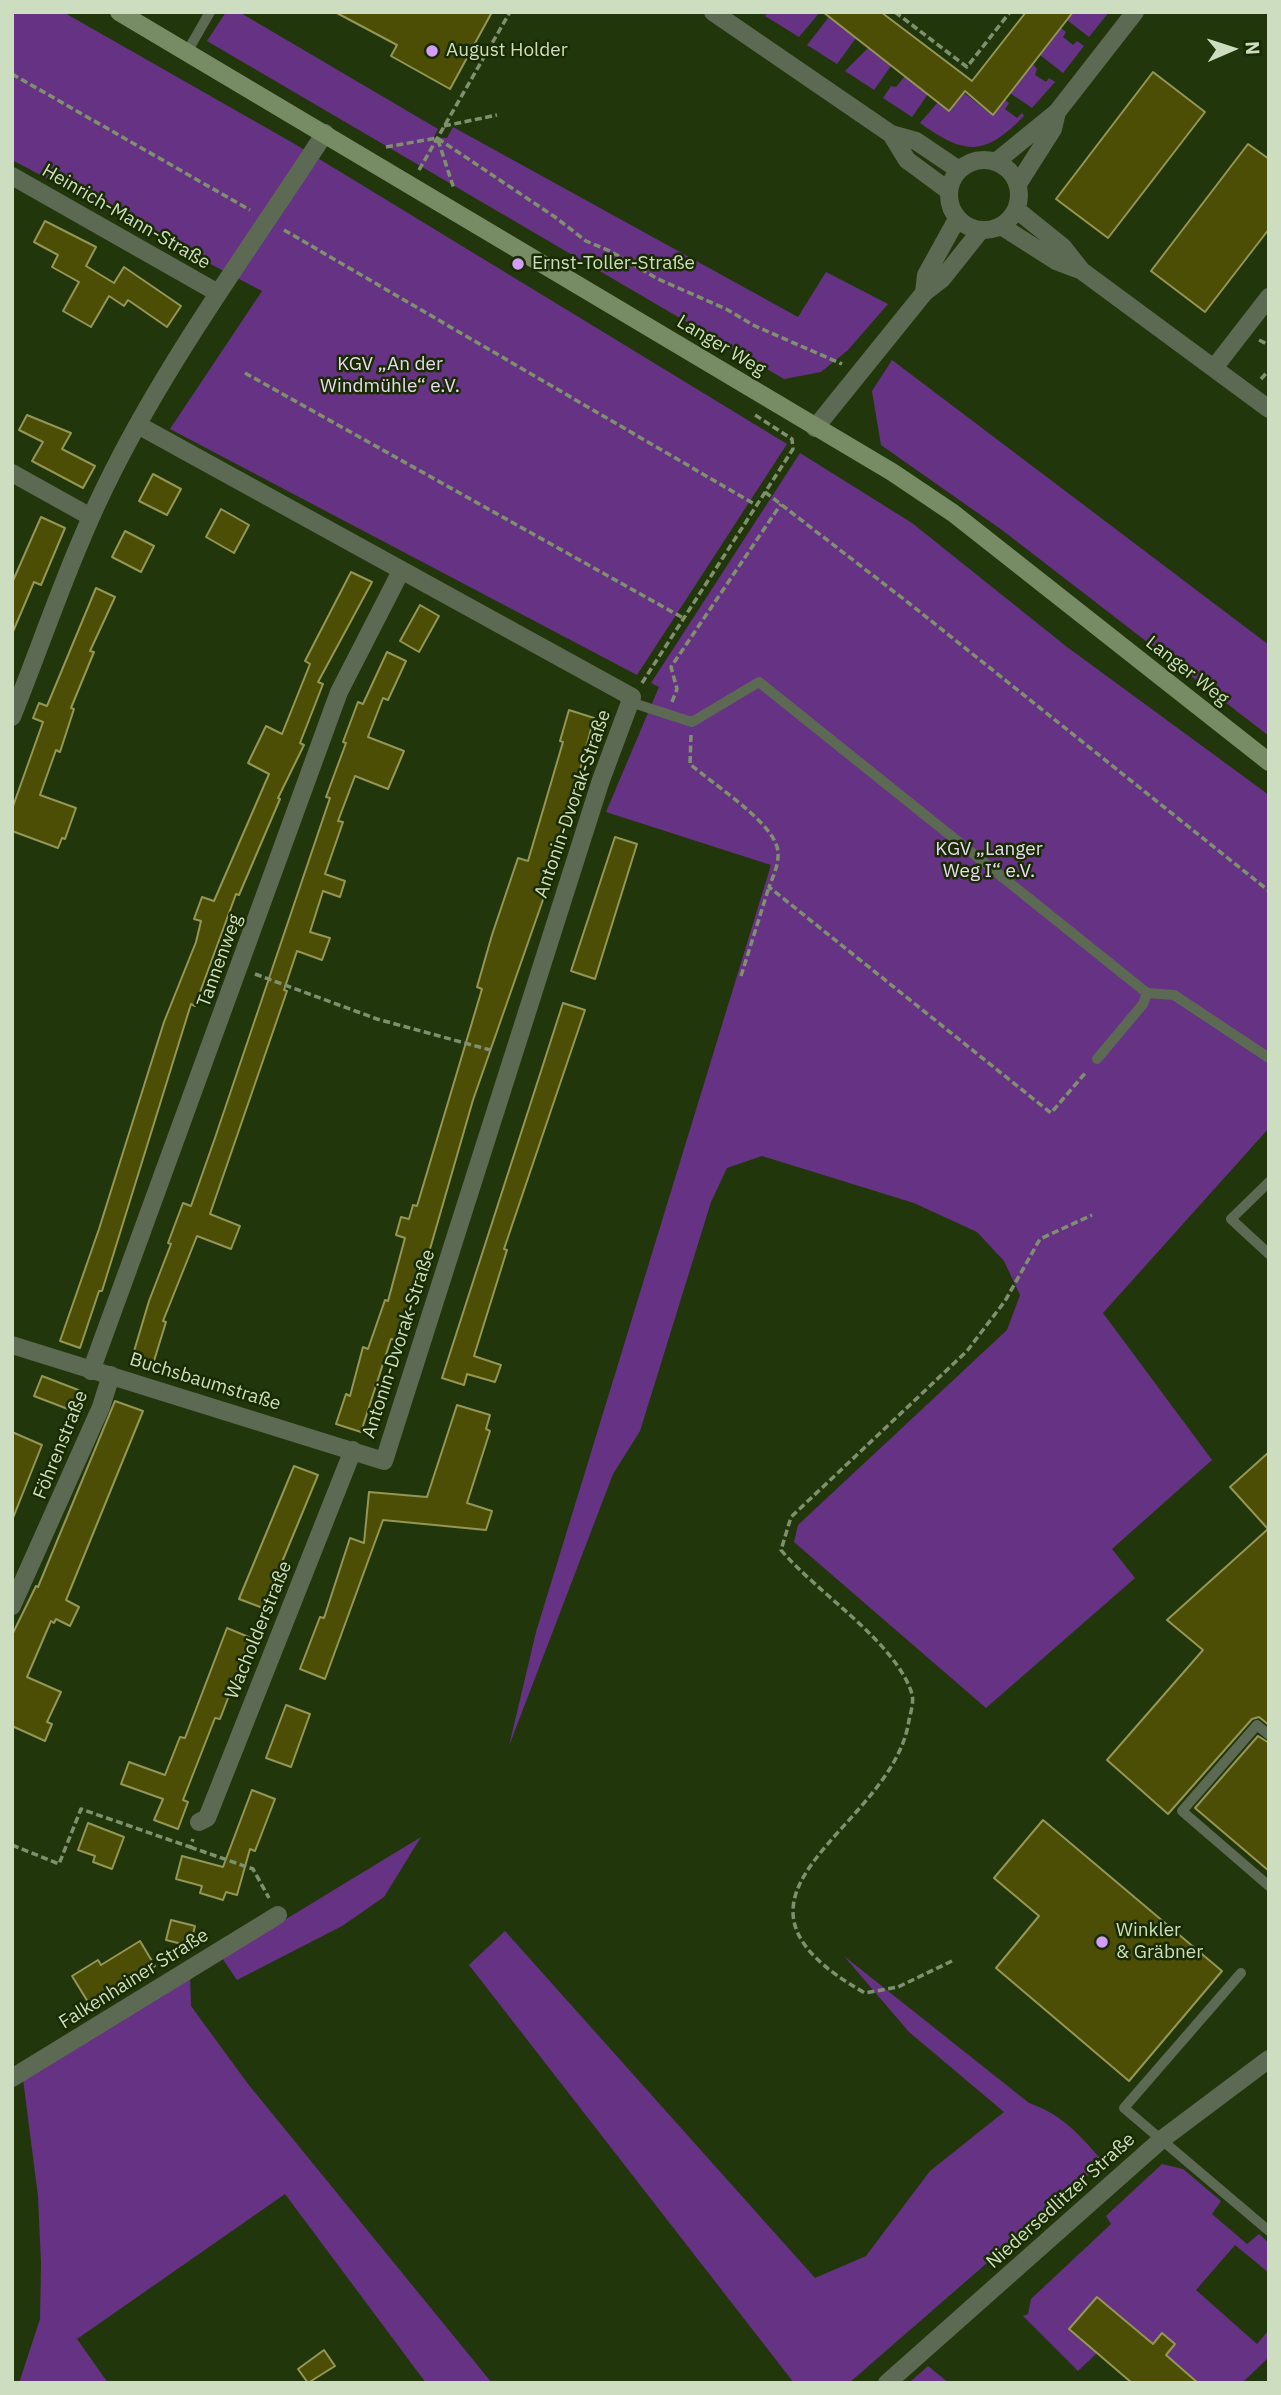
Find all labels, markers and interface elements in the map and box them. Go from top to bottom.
north arrow [1197,14,1267,84]
place label: August Holder [446,40,568,62]
text: N [1241,40,1265,55]
marker: August Holder [424,43,440,59]
street label: Heinrich-Mann-Straße [38,159,214,275]
place label: Ernst-Toller-Straße [532,253,695,275]
marker: Ernst-Toller-Straße [510,256,526,272]
street label: Langer Weg [673,311,769,381]
park label: KGV „An der Windmühle“ e.V. [320,354,460,398]
street label: Langer Weg [1141,631,1233,711]
street label: Antonin-Dvorak-Straße [530,707,616,901]
park label: KGV „Langer Weg I“ e.V. [935,839,1043,883]
street label: Tannenweg [193,911,247,1011]
street label: Antonin-Dvorak-Straße [358,1247,440,1441]
street label: Buchsbaumstraße [127,1348,283,1416]
street label: Föhrenstraße [29,1387,93,1503]
street label: Wacholderstraße [221,1558,297,1702]
place label: Winkler & Gräbner [1116,1920,1203,1964]
street label: Falkenhainer Straße [55,1924,213,2034]
marker: Winkler & Gräbner [1094,1934,1110,1950]
street label: Niedersedlitzer Straße [982,2128,1140,2274]

